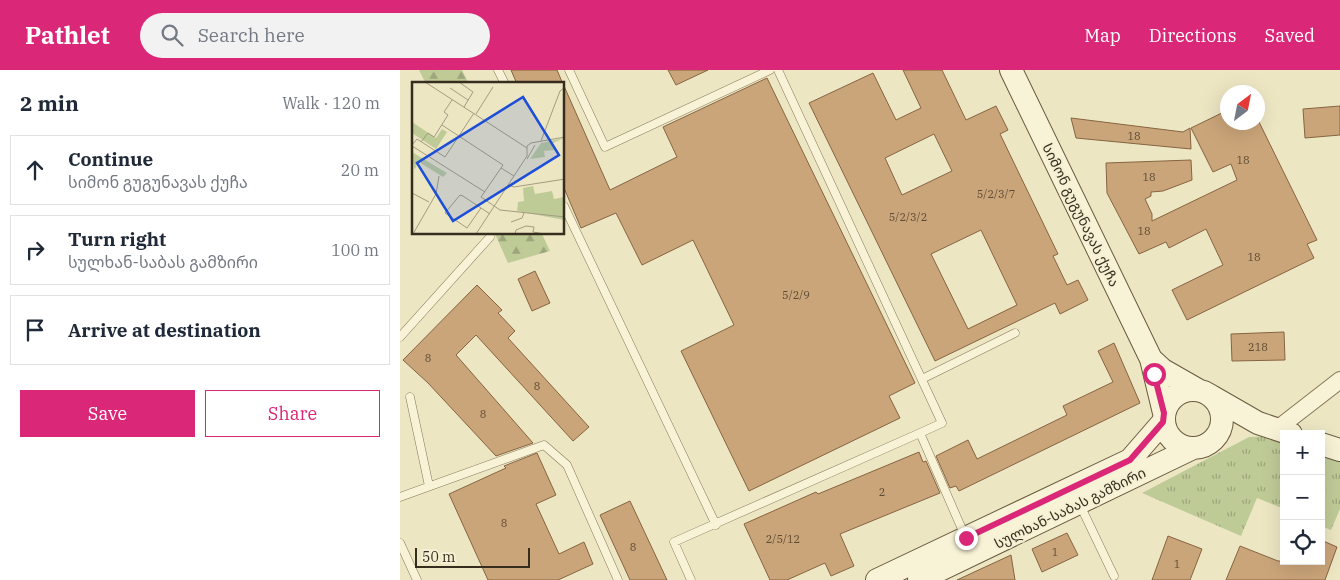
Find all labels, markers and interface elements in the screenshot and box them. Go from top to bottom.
search box [140,13,490,58]
text: Pathlet [25,19,110,51]
icon: search [158,21,186,49]
text: Search here [198,23,305,47]
text: Map [1084,24,1121,47]
text: Directions [1149,24,1237,47]
text: Saved [1265,24,1315,47]
inset map [412,82,565,235]
north arrow [1220,85,1265,130]
text: 2 min [20,89,79,117]
text: Walk · 120 m [282,93,380,113]
house number: 18 [1127,129,1141,143]
street label: სიმონ გუგუნავას ქუჩა [1038,140,1124,290]
text: Continue [68,147,153,171]
house number: 18 [1236,153,1250,167]
icon: ahead [21,156,49,184]
text: 20 m [341,160,379,180]
house number: 18 [1142,170,1156,184]
text: სიმონ გუგუნავას ქუჩა [68,172,248,192]
house number: 5/2/3/7 [977,187,1015,201]
house number: 5/2/3/2 [889,210,927,224]
house number: 18 [1137,224,1151,238]
text: Turn right [68,227,166,251]
icon: right [21,236,49,264]
text: 100 m [331,240,379,260]
house number: 18 [1247,250,1261,264]
text: სულხან-საბას გამზირი [68,252,258,272]
house number: 5/2/9 [782,288,810,302]
icon: arrive [21,316,49,344]
text: Arrive at destination [68,318,261,342]
house number: 218 [1248,340,1268,354]
house number: 8 [425,351,431,365]
route start [1143,363,1166,386]
house number: 8 [534,379,540,393]
button: Save [20,390,195,437]
button: Share [205,390,380,437]
house number: 8 [480,407,486,421]
map controls [1280,430,1325,565]
button: + [1280,430,1325,475]
street label: სულხან-საბას გამზირი [991,463,1149,553]
button: − [1280,475,1325,520]
house number: 2 [879,485,885,499]
house number: 8 [501,516,507,530]
button: locate [1280,520,1325,565]
route end [955,527,978,550]
house number: 2/5/12 [766,532,800,546]
house number: 8 [630,540,636,554]
scale bar [415,545,530,568]
house number: 1 [1052,545,1058,559]
text: 50 m [422,548,455,566]
house number: 1 [1174,557,1180,571]

